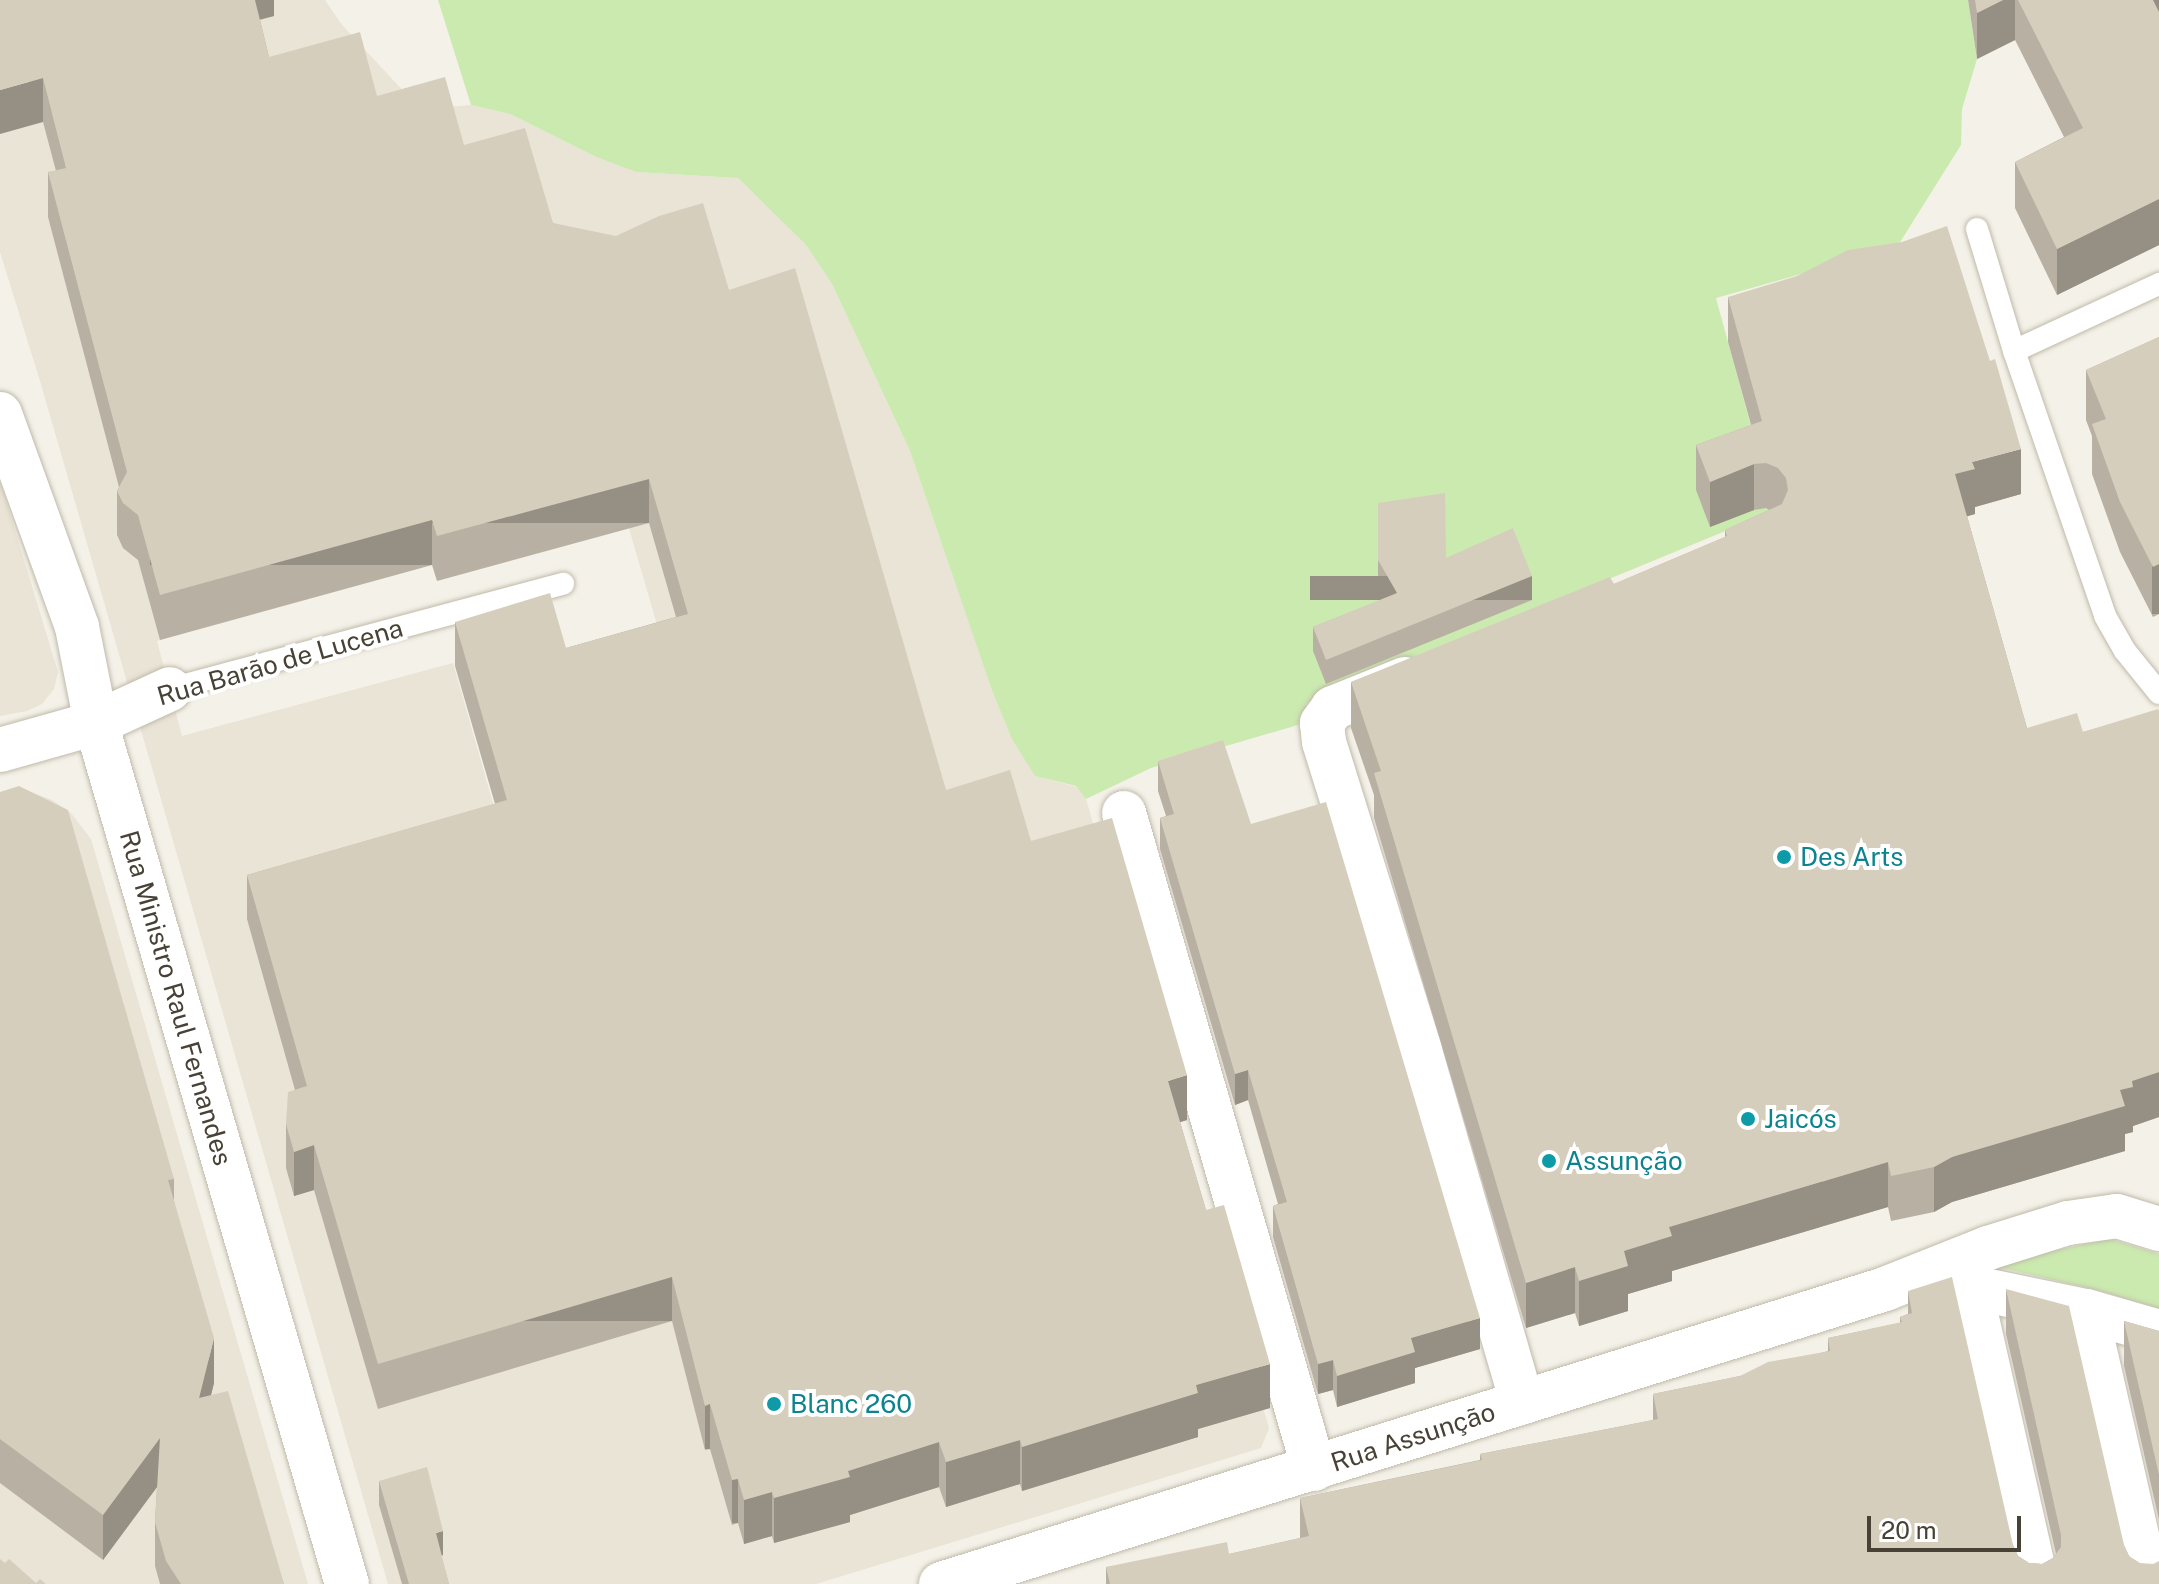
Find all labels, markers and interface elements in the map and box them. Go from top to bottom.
street label: Rua Barão de Lucena [153,612,407,712]
street label: Rua Ministro Raul Fernandes [113,827,239,1169]
place label: Des Arts [1800,841,1904,873]
marker: Des Arts [1775,848,1793,866]
place label: Jaicós [1764,1103,1837,1135]
marker: Jaicós [1739,1110,1757,1128]
place label: Assunção [1565,1145,1683,1177]
marker: Assunção [1540,1152,1558,1170]
place label: Blanc 260 [790,1388,912,1420]
marker: Blanc 260 [765,1395,783,1413]
street label: Rua Assunção [1327,1396,1499,1478]
scale bar [1871,1500,2025,1550]
text: 20 m [1881,1516,1937,1544]

